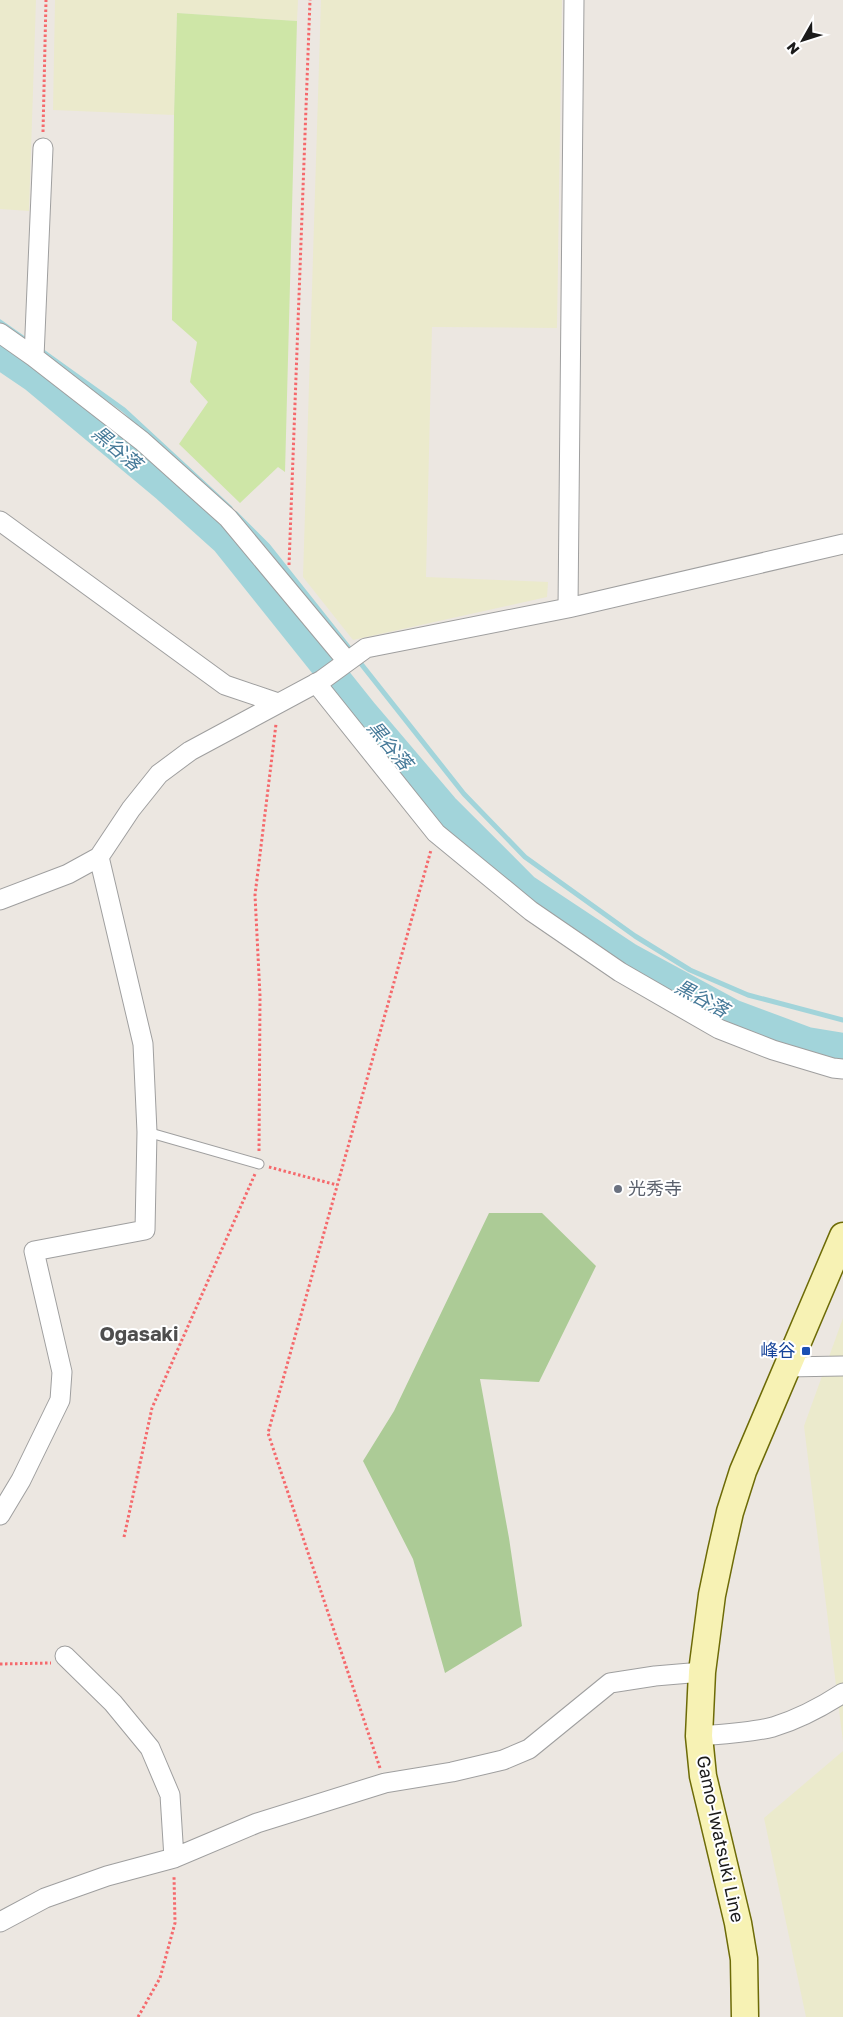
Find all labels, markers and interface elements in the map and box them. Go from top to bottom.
north arrow [778,15,828,65]
text: N [783,39,802,58]
water label: 黒谷落 [88,420,149,477]
water label: 黒谷落 [363,715,419,776]
water label: 黒谷落 [672,974,735,1022]
place label: 光秀寺 [628,1177,682,1199]
marker: 光秀寺 [612,1183,624,1195]
district label: Ogasaki [99,1321,179,1345]
place label: 峰谷 [760,1339,796,1361]
marker: 峰谷 [800,1345,812,1357]
street label: Gamo-Iwatsuki Line [693,1753,749,1924]

